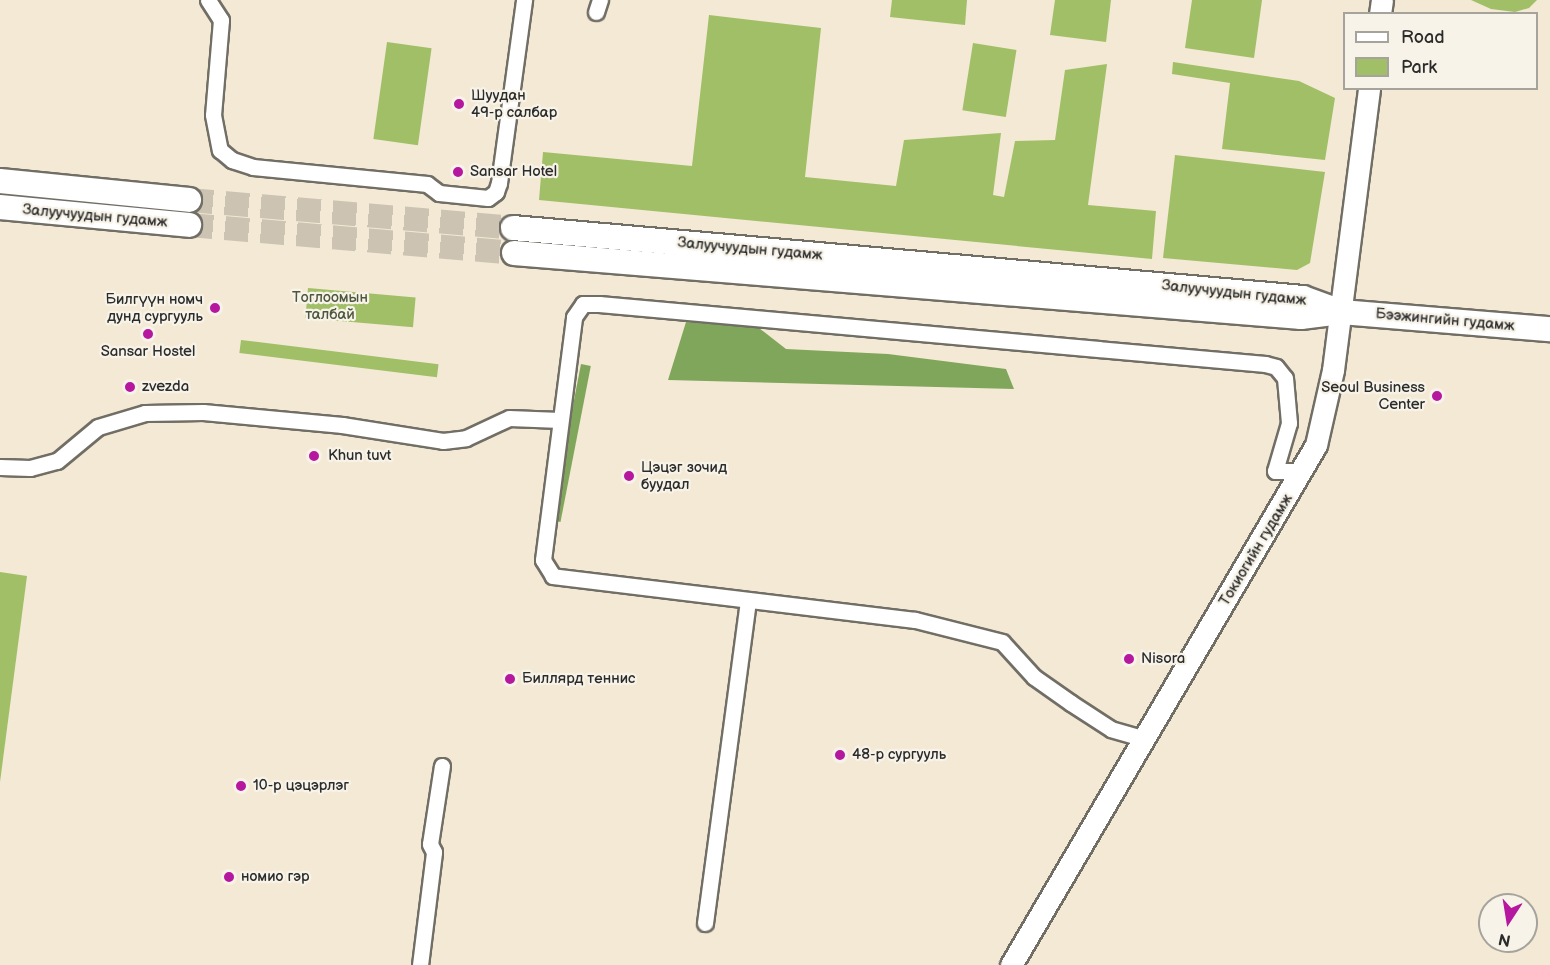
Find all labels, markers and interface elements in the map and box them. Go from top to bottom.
legend [1343,12,1538,90]
text: Road [1401,27,1445,48]
text: Park [1401,57,1437,78]
place label: Шуудан 49-р салбар [471,86,557,121]
marker: Шуудан 49-р салбар [452,97,466,111]
place label: Sansar Hotel [470,163,557,181]
marker: Sansar Hotel [451,165,465,179]
street label: Залуучуудын гудамж [22,201,168,231]
street label: Залуучуудын гудамж [677,234,823,264]
street label: Залуучуудын гудамж [1161,276,1307,310]
park label: Тоглоомын талбай [292,288,368,323]
place label: Билгүүн номч дунд сургууль [106,290,203,325]
marker: Билгүүн номч дунд сургууль [208,301,222,315]
street label: Бээжингийн гудамж [1375,305,1515,335]
marker: Sansar Hostel [141,327,155,341]
place label: Sansar Hostel [101,343,195,361]
place label: zvezda [142,378,189,396]
place label: Seoul Business Center [1321,378,1425,413]
marker: zvezda [123,380,137,394]
marker: Seoul Business Center [1430,389,1444,403]
marker: Khun tuvt [305,447,323,465]
place label: Khun tuvt [328,447,391,465]
place label: Цэцэг зочид буудал [641,458,727,493]
marker: Цэцэг зочид буудал [622,469,636,483]
street label: Токиогийн гудамж [1216,491,1296,609]
place label: Nisora [1141,650,1185,668]
marker: Nisora [1122,652,1136,666]
place label: Биллярд теннис [522,670,635,688]
marker: Биллярд теннис [503,672,517,686]
place label: 48-р сургууль [852,746,946,764]
marker: 48-р сургууль [833,748,847,762]
place label: 10-р цэцэрлэг [253,777,349,795]
marker: 10-р цэцэрлэг [234,779,248,793]
place label: номио гэр [241,868,310,886]
marker: номио гэр [222,870,236,884]
north arrow [1478,893,1538,953]
text: N [1497,929,1512,950]

